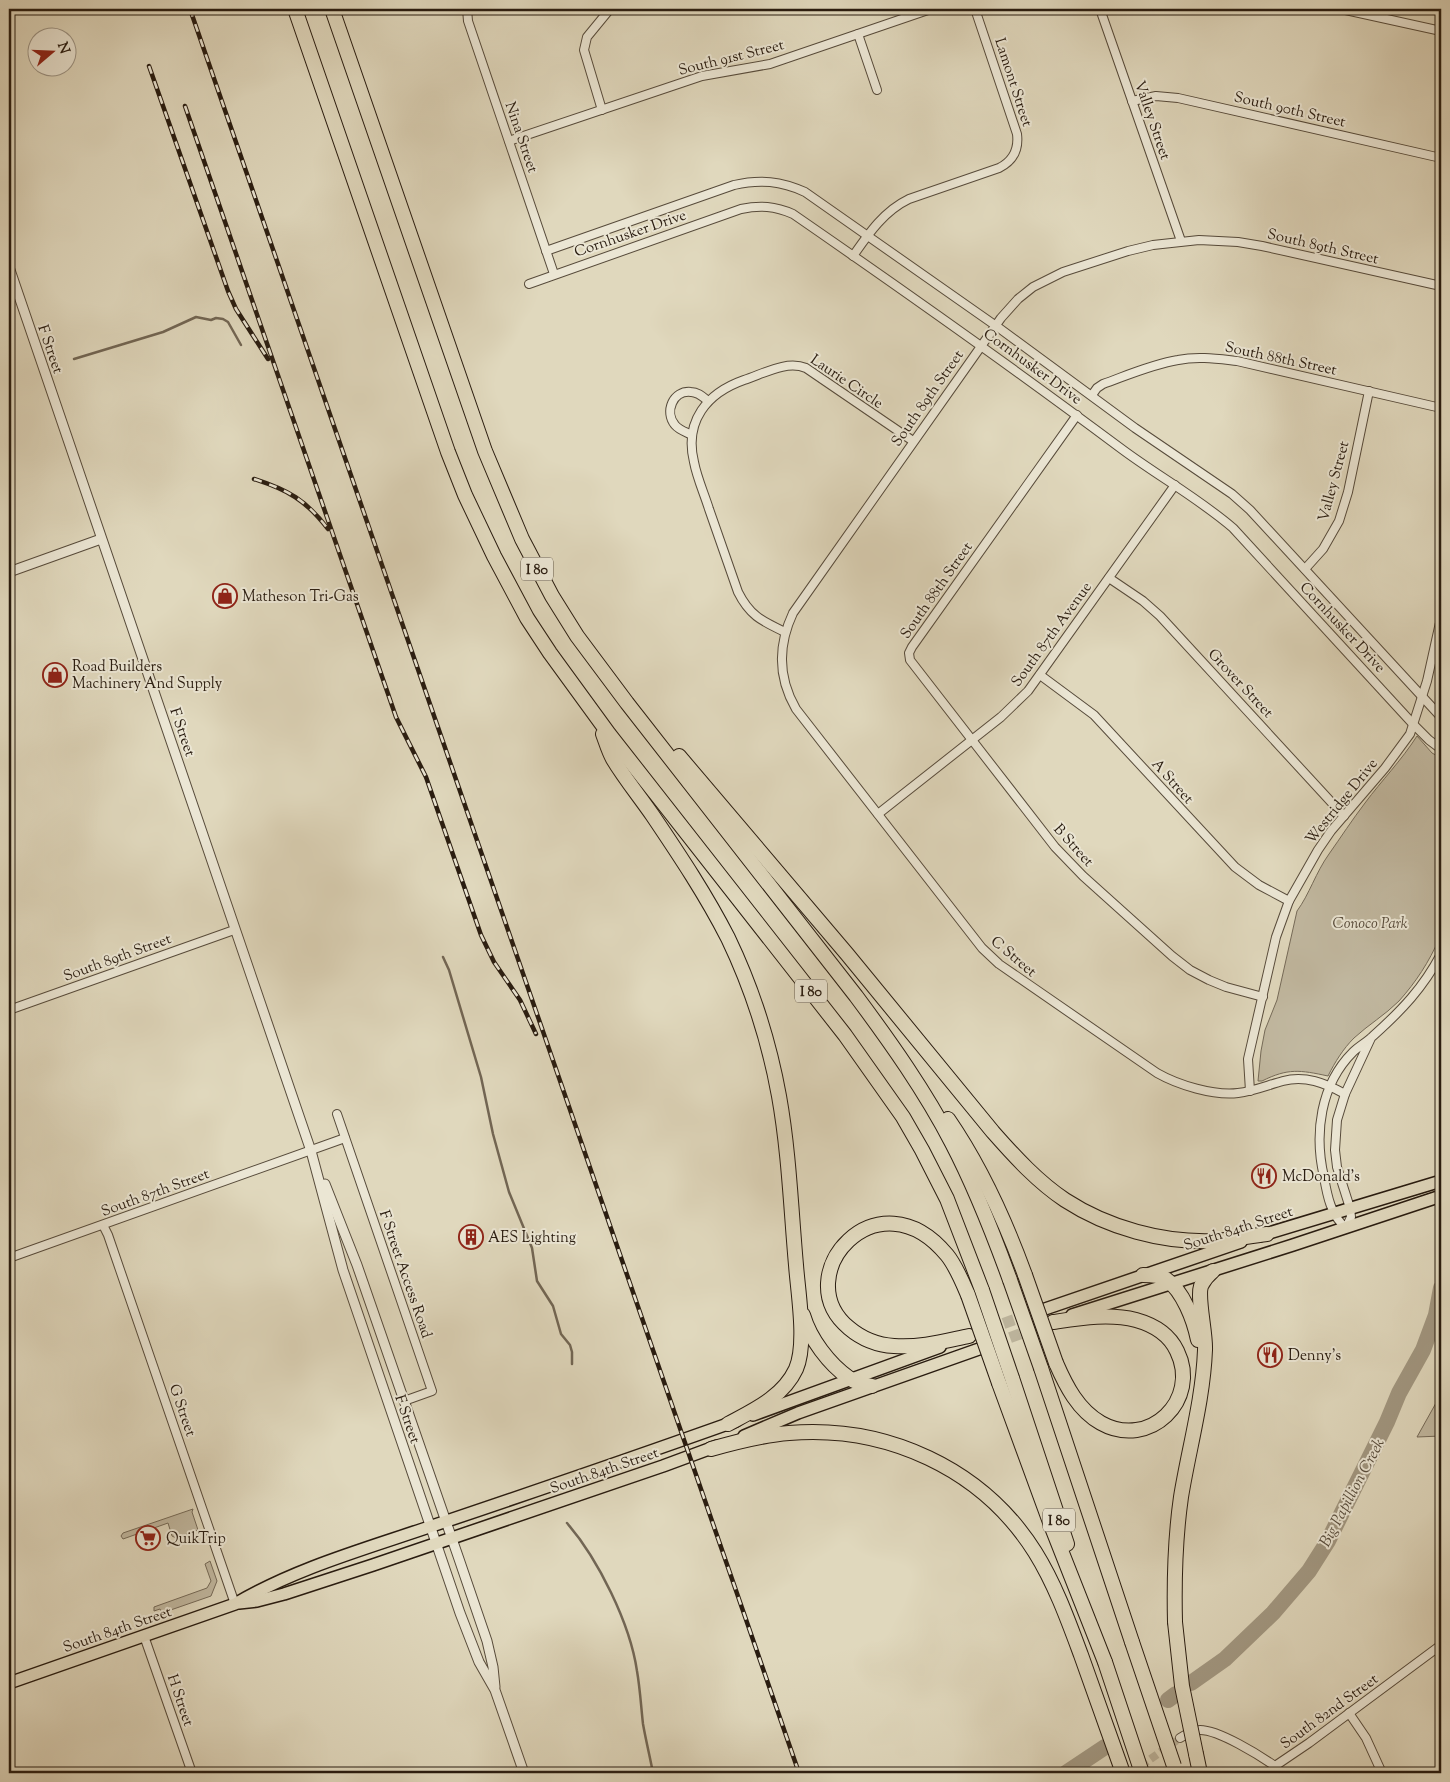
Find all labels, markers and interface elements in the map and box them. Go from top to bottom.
north arrow [28,28,78,78]
street label: South 91st Street [676,35,786,82]
street label: Lamont Street [988,35,1037,130]
text: N [51,40,74,57]
street label: Valley Street [1128,78,1175,163]
street label: South 90th Street [1232,87,1348,134]
street label: Nina Street [499,99,543,176]
street label: Cornhusker Drive [572,205,689,263]
street label: South 89th Street [1265,224,1380,270]
street label: F Street [31,322,68,377]
street label: Cornhusker Drive [978,324,1086,410]
street label: South 88th Street [1223,337,1339,382]
street label: South 89th Street [887,346,969,451]
street label: Laurie Circle [806,350,887,414]
street label: Valley Street [1314,439,1355,524]
street label: South 88th Street [896,538,978,643]
road number: I 80 [521,558,553,580]
street label: South 87th Avenue [1007,578,1097,692]
street label: Cornhusker Drive [1294,578,1390,678]
shop icon: Matheson Tri-Gas [212,583,238,609]
place label: Matheson Tri-Gas [242,587,359,608]
street label: Grover Street [1202,645,1277,723]
place label: Road Builders Machinery And Supply [72,657,223,695]
shop icon: Road Builders Machinery And Supply [42,662,68,688]
street label: F Street [163,705,200,760]
street label: A Street [1146,755,1198,809]
street label: Westridge Drive [1301,755,1383,849]
street label: B Street [1048,820,1098,872]
park label: Conoco Park [1332,914,1408,935]
street label: South 89th Street [61,929,174,988]
street label: C Street [986,932,1040,983]
road number: I 80 [795,979,827,1002]
restaurant icon: McDonald's [1251,1163,1277,1189]
street label: South 87th Street [98,1164,213,1223]
place label: McDonald's [1282,1167,1360,1188]
street label: South 84th Street [1181,1202,1296,1257]
street label: F Street Access Road [373,1208,437,1342]
building icon: AES Lighting [458,1224,484,1250]
place label: AES Lighting [488,1228,576,1249]
restaurant icon: Denny's [1257,1342,1283,1368]
place label: Denny's [1288,1346,1341,1367]
street label: G Street [163,1381,200,1440]
street label: F Street [388,1392,425,1447]
water label: Big Papillion Creek [1315,1435,1392,1552]
street label: South 84th Street [547,1443,662,1500]
road number: I 80 [1043,1508,1075,1532]
supermarket icon: QuikTrip [135,1525,161,1551]
place label: QuikTrip [166,1529,226,1550]
street label: South 84th Street [60,1602,175,1659]
street label: South 82nd Street [1277,1670,1383,1755]
street label: H Street [161,1672,198,1729]

